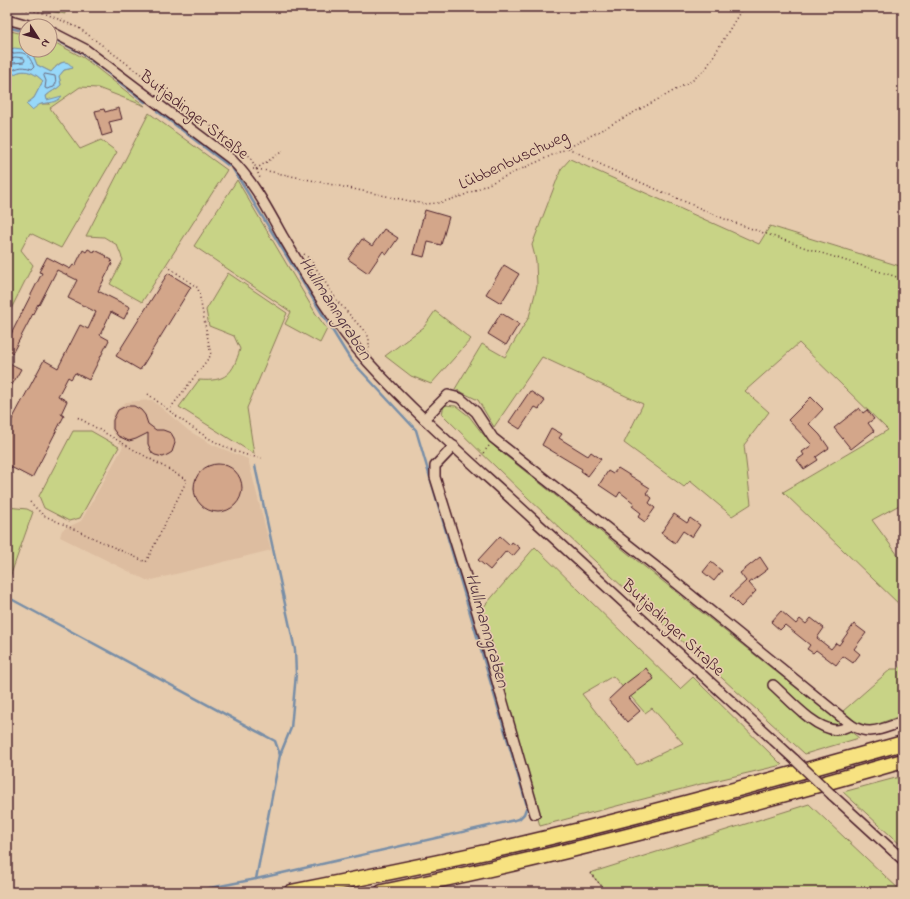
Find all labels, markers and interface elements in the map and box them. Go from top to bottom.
north arrow [18,18,58,58]
text: N [37,36,54,51]
street label: Butjadinger Straße [132,64,254,168]
street label: Lübbenbuschweg [455,124,574,199]
water label: Hullmanngraben [291,253,378,367]
water label: Hullmanngraben [457,570,515,692]
street label: Butjadinger Straße [614,573,730,684]

